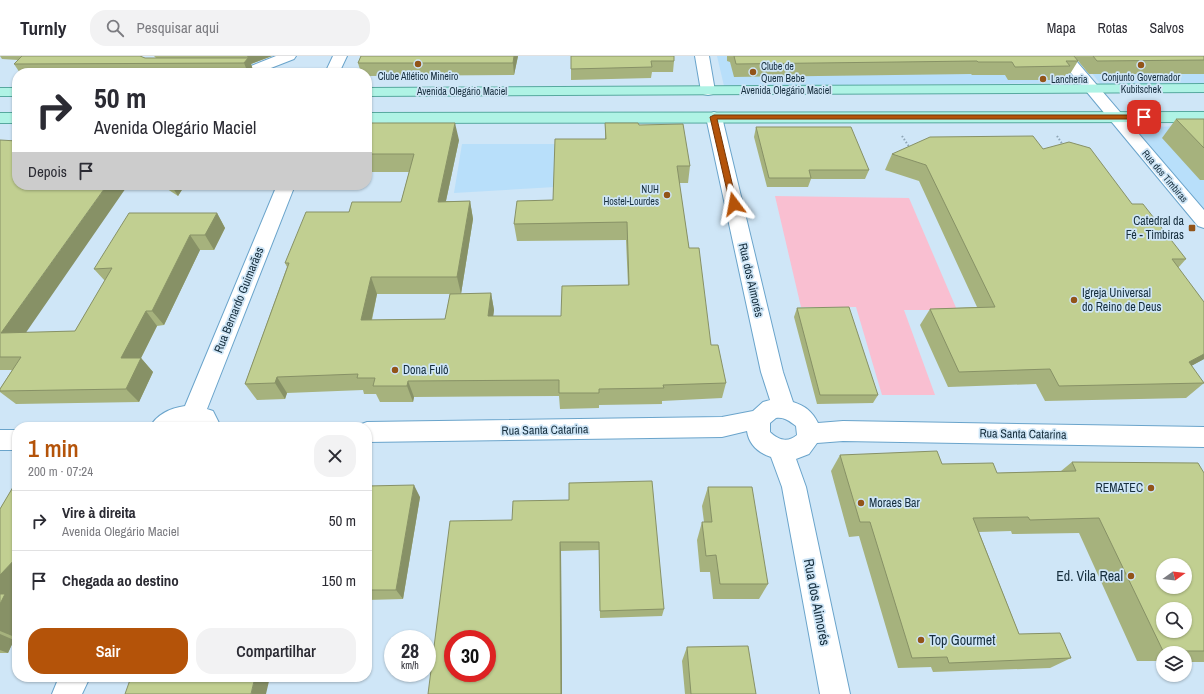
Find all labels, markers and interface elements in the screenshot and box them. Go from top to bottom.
search box [90,10,370,46]
text: Turnly [20,15,66,41]
icon: search [104,17,126,39]
text: Pesquisar aqui [136,17,219,38]
text: Mapa [1047,19,1076,37]
text: Rotas [1098,19,1128,37]
text: Salvos [1150,19,1184,37]
marker: Clube Atlético Mineiro [413,59,423,69]
place label: Clube de Quem Bebe [761,60,805,85]
marker: Conjunto Governador Kubitschek [1136,60,1146,70]
marker: Clube de Quem Bebe [748,67,758,77]
place label: Clube Atlético Mineiro [378,70,459,83]
place label: Conjunto Governador Kubitschek [1102,71,1180,96]
place label: Lancheria [1051,73,1088,86]
marker: Lancheria [1038,74,1048,84]
text: 50 m [94,79,146,117]
icon: right [28,84,80,136]
street label: Avenida Olegário Maciel [740,84,831,97]
street label: Avenida Olegário Maciel [416,85,507,98]
pin [1127,100,1161,134]
icon: arrive [1133,106,1155,128]
text: Avenida Olegário Maciel [94,115,256,140]
street label: Rua dos Timbiras [1139,147,1191,205]
icon: arrive [75,160,97,182]
text: Depois [28,161,67,182]
place label: NUH Hostel-Lourdes [603,183,659,208]
position arrow [713,183,755,225]
marker: NUH Hostel-Lourdes [662,190,672,200]
place label: Catedral da Fé - Timbiras [1126,213,1185,243]
marker: Catedral da Fé - Timbiras [1187,223,1197,233]
street label: Rua dos Aimorés [735,241,767,319]
street label: Rua Bernardo Guimarães [210,245,268,355]
place label: Igreja Universal do Reino de Deus [1082,285,1161,315]
marker: Igreja Universal do Reino de Deus [1069,295,1079,305]
place label: Dona Fulô [403,362,448,378]
marker: Dona Fulô [390,365,400,375]
street label: Rua Santa Catarina [501,421,589,439]
street label: Rua Santa Catarina [979,425,1067,443]
text: 1 min [28,432,79,464]
button: close [314,435,356,477]
text: 200 m · 07:24 [28,463,93,480]
place label: REMATEC [1096,480,1143,496]
marker: REMATEC [1146,483,1156,493]
place label: Moraes Bar [869,495,921,511]
marker: Moraes Bar [856,498,866,508]
text: Vire à direita [62,502,136,523]
icon: right [28,510,50,532]
text: 50 m [329,510,356,531]
text: Avenida Olegário Maciel [62,523,179,540]
street label: Rua dos Aimorés [800,557,834,647]
north arrow [1156,558,1192,594]
map controls [1156,558,1192,682]
place label: Ed. Vila Real [1056,567,1123,585]
icon: arrive [28,570,50,592]
text: Chegada ao destino [62,570,179,591]
text: 150 m [322,570,356,591]
marker: Ed. Vila Real [1126,571,1136,581]
button: search [1156,602,1192,638]
button: Sair [28,628,188,674]
button: Compartilhar [196,628,356,674]
speed limit sign: 30 [444,630,496,682]
place label: Top Gourmet [929,631,995,649]
marker: Top Gourmet [916,635,926,645]
text: 28 [401,637,419,664]
button: layers [1156,646,1192,682]
text: km/h [401,659,419,672]

